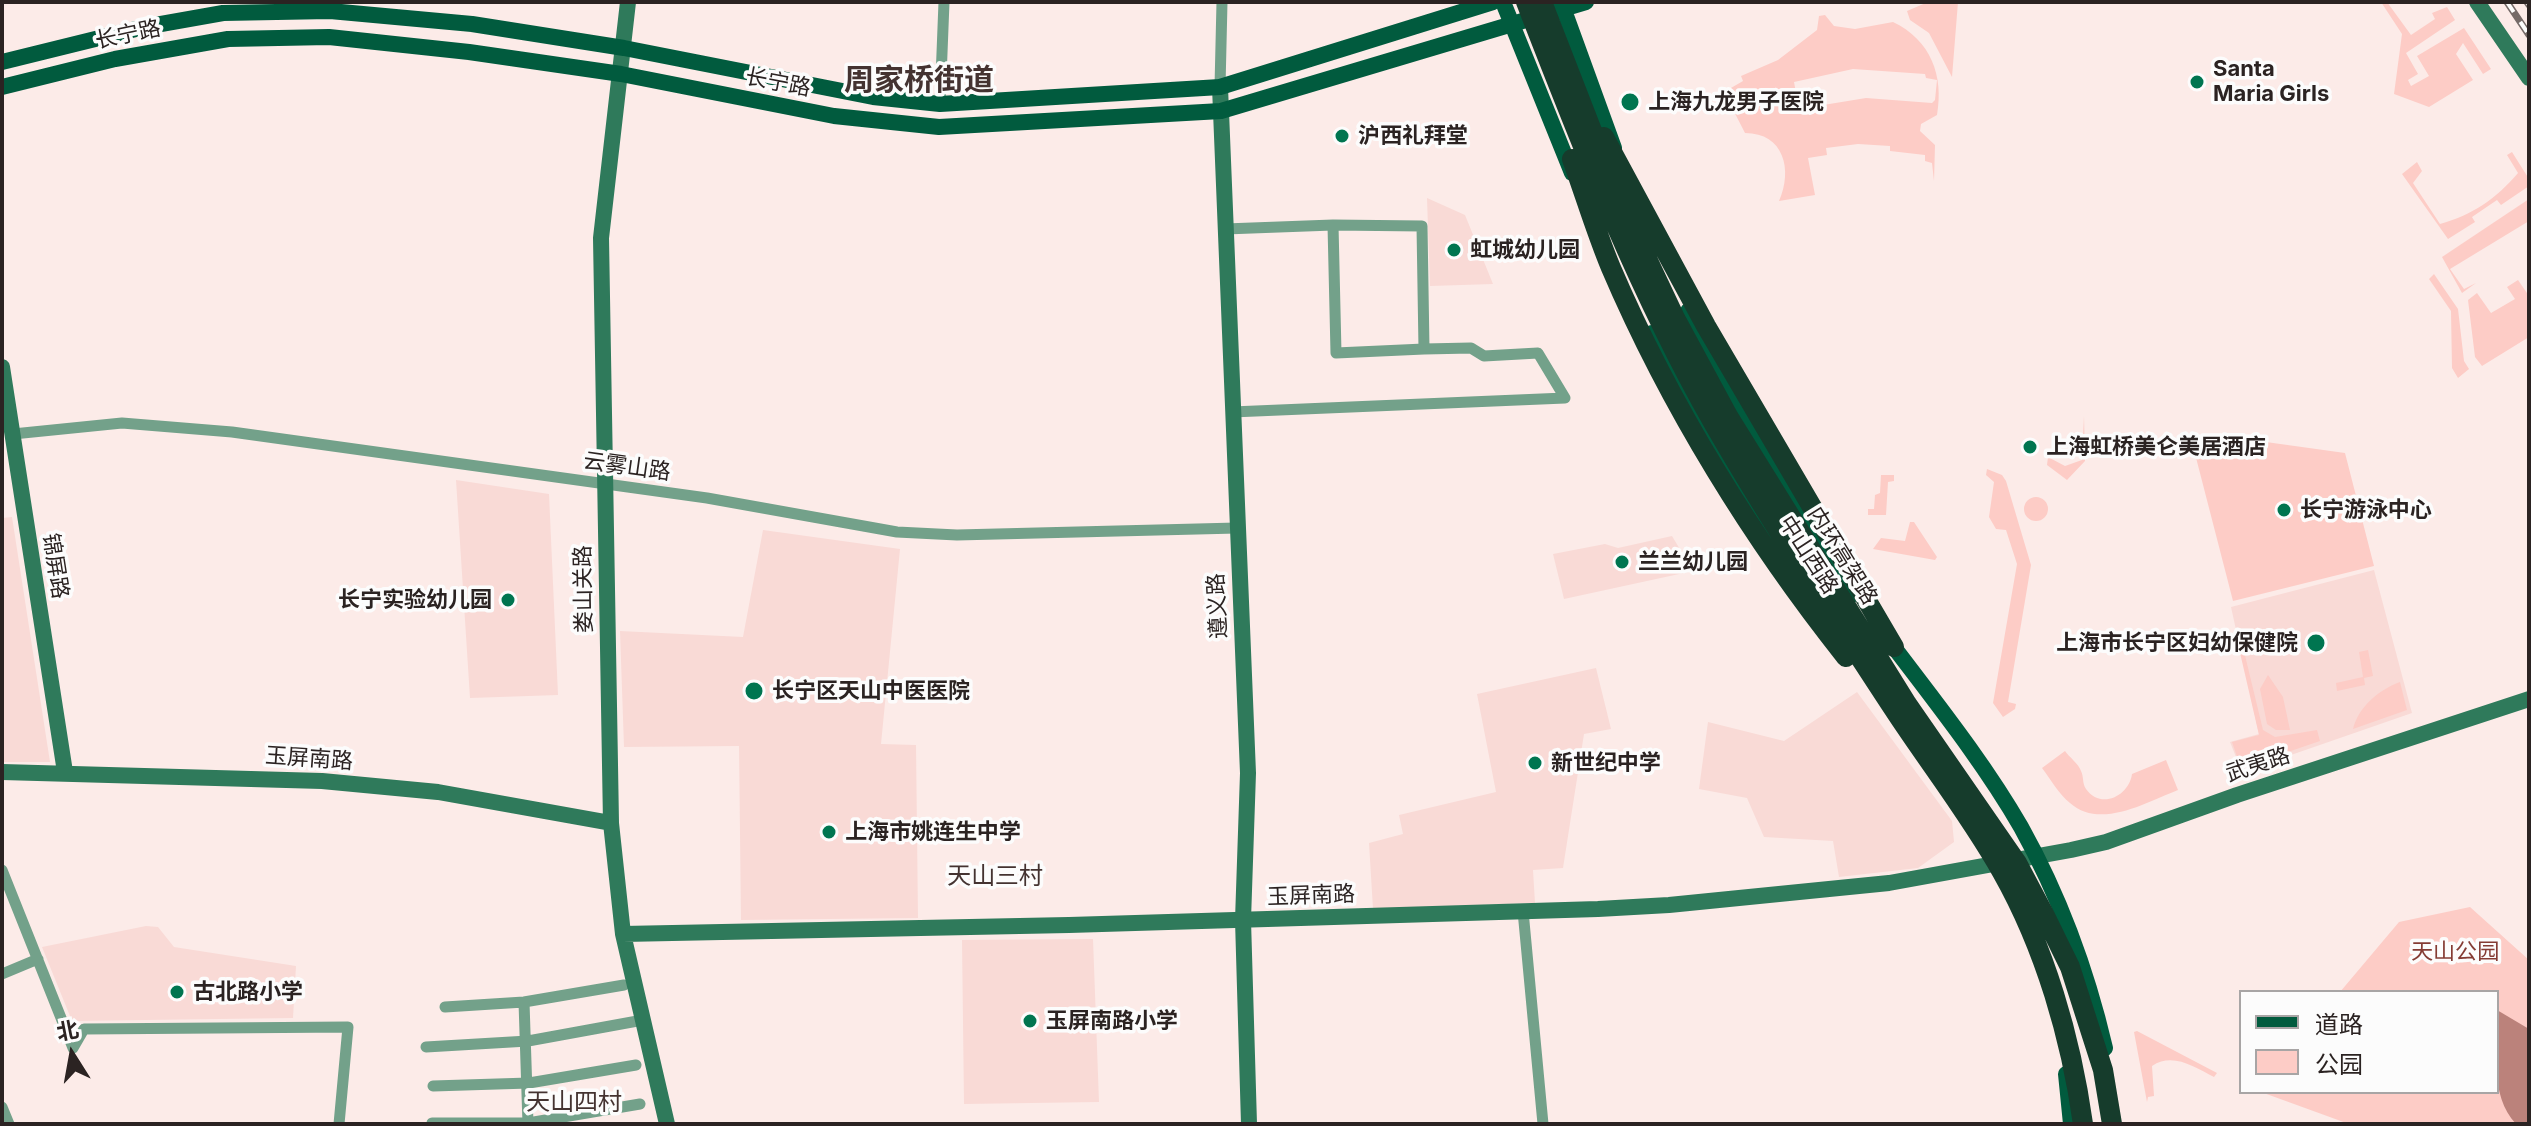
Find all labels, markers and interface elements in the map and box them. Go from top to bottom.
street label: 长宁路 [93,15,163,55]
place label: Santa Maria Girls [2213,56,2329,108]
district label: 周家桥街道 [844,63,994,99]
street label: 长宁路 [743,64,813,102]
marker: Santa Maria Girls [2188,73,2206,91]
place label: 上海九龙男子医院 [1648,89,1824,115]
marker: 上海九龙男子医院 [1619,91,1641,113]
place label: 沪西礼拜堂 [1358,123,1468,149]
marker: 沪西礼拜堂 [1333,127,1351,145]
place label: 虹城幼儿园 [1470,237,1580,263]
marker: 虹城幼儿园 [1445,241,1463,259]
place label: 上海虹桥美仑美居酒店 [2046,434,2266,460]
marker: 上海虹桥美仑美居酒店 [2021,438,2039,456]
street label: 云雾山路 [582,448,672,486]
place label: 长宁游泳中心 [2300,497,2432,523]
marker: 长宁游泳中心 [2275,501,2293,519]
street label: 内环高架路 [1802,502,1882,610]
street label: 中山西路 [1773,511,1843,599]
street label: 锦屏路 [37,531,73,601]
street label: 娄山关路 [570,545,598,633]
place label: 兰兰幼儿园 [1638,549,1748,575]
marker: 兰兰幼儿园 [1613,553,1631,571]
street label: 遵义路 [1203,572,1233,640]
place label: 长宁实验幼儿园 [338,587,492,613]
marker: 长宁实验幼儿园 [499,591,517,609]
place label: 上海市长宁区妇幼保健院 [2056,630,2298,656]
marker: 上海市长宁区妇幼保健院 [2305,632,2327,654]
place label: 长宁区天山中医医院 [772,678,970,704]
marker: 长宁区天山中医医院 [743,680,765,702]
street label: 武夷路 [2223,742,2293,788]
street label: 玉屏南路 [264,743,354,775]
place label: 新世纪中学 [1551,750,1661,776]
marker: 新世纪中学 [1526,754,1544,772]
place label: 上海市姚连生中学 [845,819,1021,845]
marker: 上海市姚连生中学 [820,823,838,841]
district label: 天山三村 [947,863,1043,891]
street label: 玉屏南路 [1267,881,1355,911]
park label: 天山公园 [2411,939,2499,965]
place label: 古北路小学 [193,979,303,1005]
marker: 古北路小学 [168,983,186,1001]
legend [2239,990,2499,1094]
place label: 玉屏南路小学 [1046,1008,1178,1034]
text: 道路 [2315,1010,2363,1039]
marker: 玉屏南路小学 [1021,1012,1039,1030]
north arrow [32,1014,112,1094]
text: 北 [54,1016,81,1045]
text: 公园 [2315,1050,2363,1079]
district label: 天山四村 [526,1089,622,1117]

